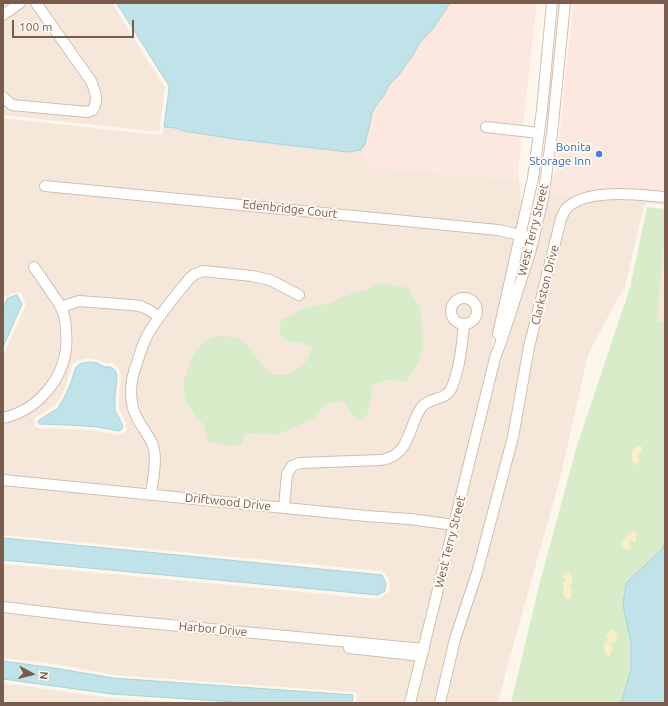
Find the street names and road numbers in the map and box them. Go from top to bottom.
street label: West Terry Street [515,182,551,278]
street label: Edenbridge Court [242,197,338,221]
street label: Clarkston Drive [528,243,562,327]
street label: Driftwood Drive [184,490,272,514]
street label: West Terry Street [432,494,468,590]
street label: Harbor Drive [178,619,248,639]

